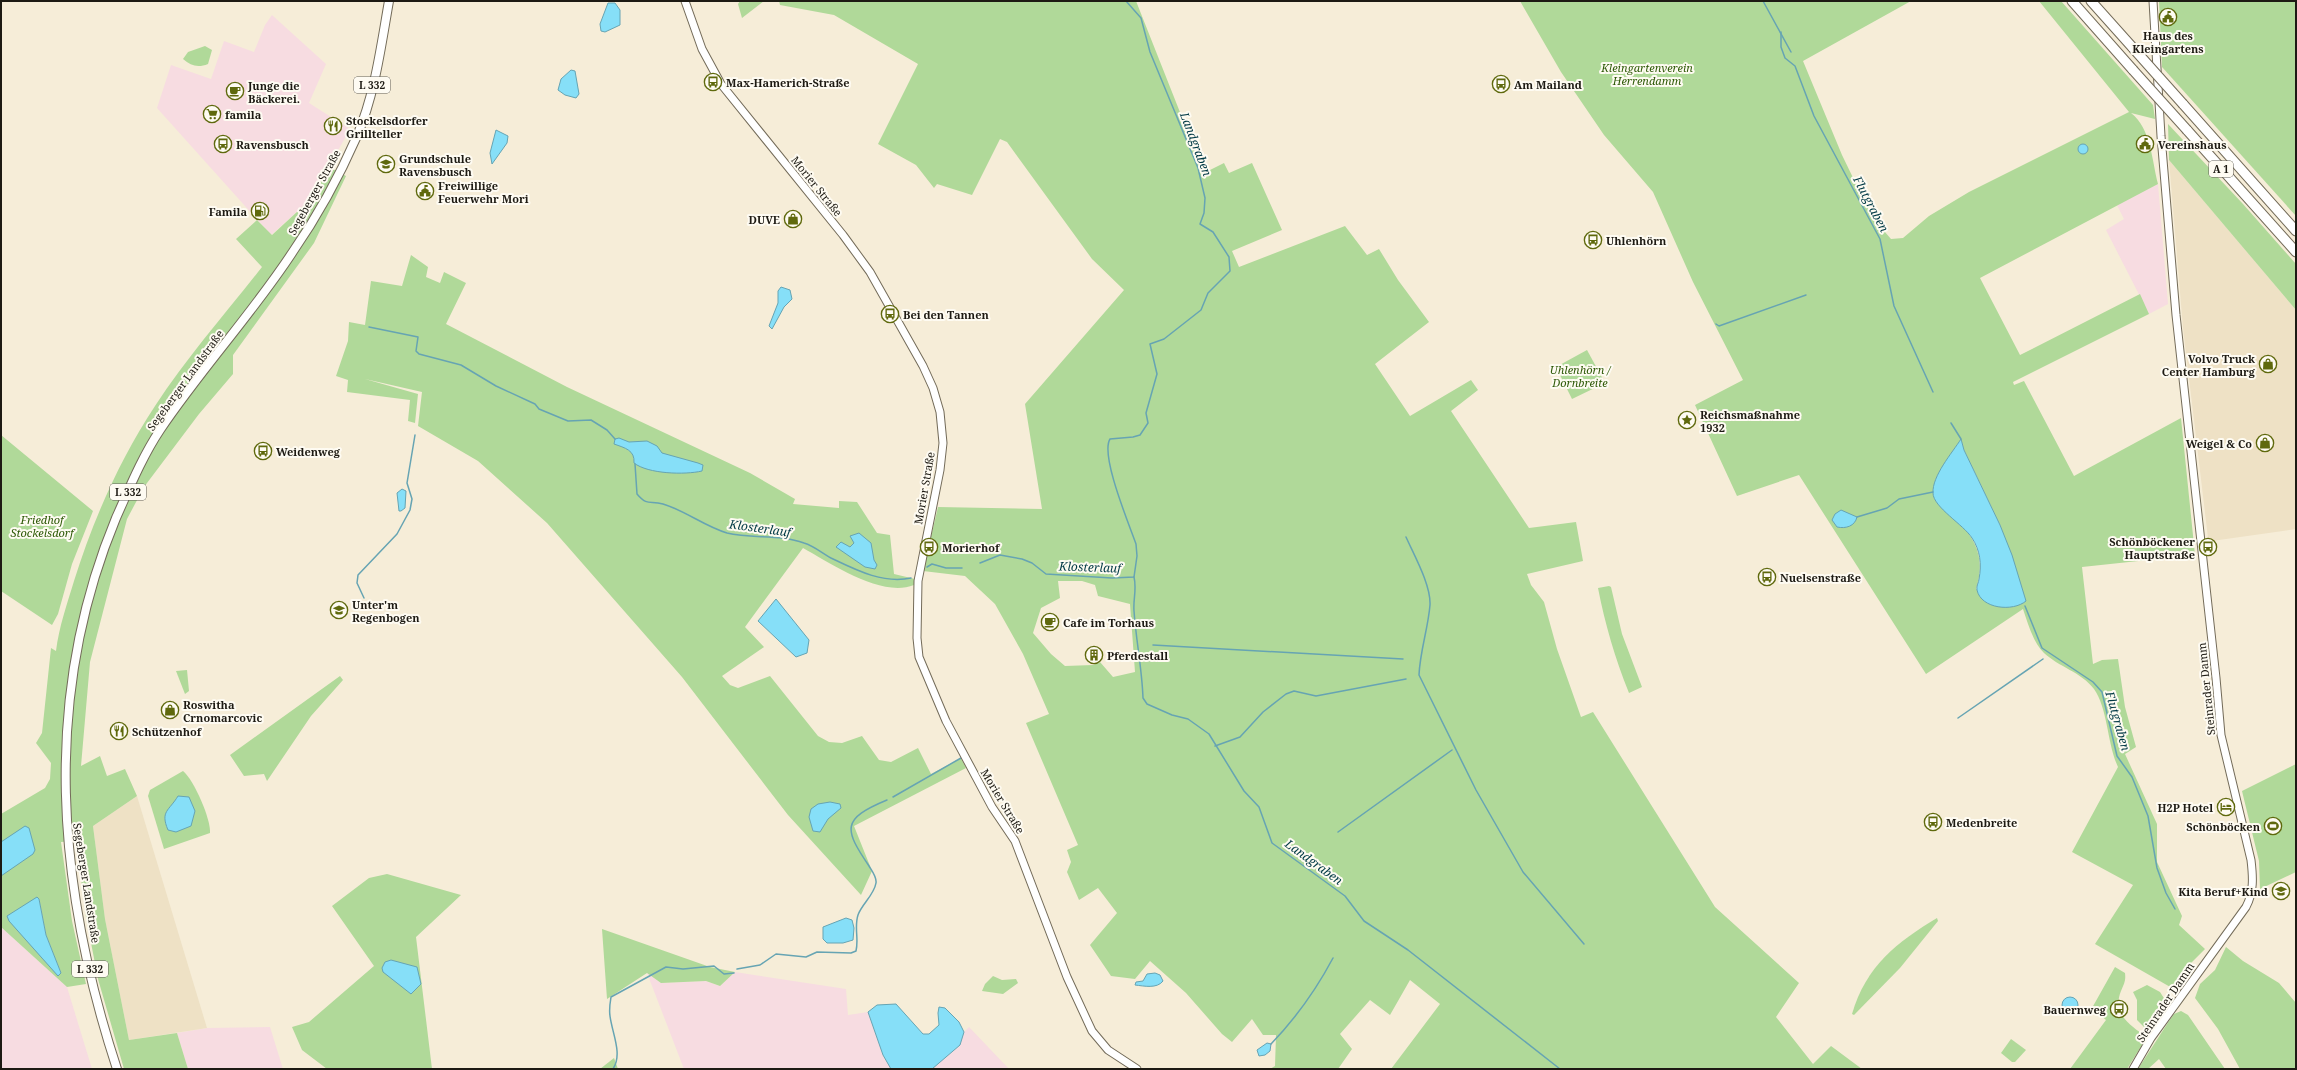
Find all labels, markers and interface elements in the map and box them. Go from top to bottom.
public building icon: Haus des Kleingartens [2158,7,2178,27]
place label: Haus des Kleingartens [2132,28,2204,56]
park label: Kleingartenverein Herrendamm [1600,60,1693,88]
bus stop icon: Max-Hamerich-Straße [703,72,723,92]
bus stop icon: Am Mailand [1491,74,1511,94]
place label: Max-Hamerich-Straße [726,75,850,90]
road number: L 332 [354,77,390,93]
place label: Am Mailand [1514,77,1582,92]
place label: Junge die Bäckerei. [247,78,300,106]
cafe icon: Junge die Bäckerei. [225,81,245,101]
supermarket icon: famila [202,104,222,124]
place label: famila [225,107,262,122]
water label: Landgraben [1176,109,1216,179]
place label: Stockelsdorfer Grillteller [346,113,428,141]
restaurant icon: Stockelsdorfer Grillteller [323,116,343,136]
bus stop icon: Ravensbusch [213,134,233,154]
public building icon: Vereinshaus [2135,134,2155,154]
place label: Ravensbusch [236,137,310,152]
place label: Vereinshaus [2158,137,2226,152]
street label: Segeberger Straße [284,147,344,237]
place label: Grundschule Ravensbusch [399,151,473,179]
street label: Morier Straße [788,153,846,219]
school or university icon: Grundschule Ravensbusch [376,154,396,174]
road number: A 1 [2209,161,2233,177]
water label: Flutgraben [1849,172,1893,235]
place label: Freiwillige Feuerwehr Mori [438,178,529,206]
public building icon: Freiwillige Feuerwehr Mori [415,181,435,201]
fuel station icon: Famila [250,201,270,221]
place label: Famila [209,204,247,219]
shop icon: DUVE [783,209,803,229]
place label: DUVE [748,212,780,227]
bus stop icon: Uhlenhörn [1583,230,1603,250]
place label: Uhlenhörn [1606,233,1667,248]
bus stop icon: Bei den Tannen [880,304,900,324]
place label: Bei den Tannen [903,307,989,322]
street label: Segeberger Landstraße [143,326,227,433]
place label: Volvo Truck Center Hamburg [2162,351,2256,379]
shop icon: Volvo Truck Center Hamburg [2258,354,2278,374]
park label: Uhlenhörn / Dornbreite [1550,362,1612,390]
place label: Reichsmaßnahme 1932 [1700,407,1800,435]
place icon: Reichsmaßnahme 1932 [1677,410,1697,430]
shop icon: Weigel & Co [2255,433,2275,453]
place label: Weigel & Co [2186,436,2252,451]
bus stop icon: Weidenweg [253,441,273,461]
place label: Weidenweg [276,444,341,459]
street label: Morier Straße [910,450,938,525]
road number: L 332 [110,484,146,500]
park label: Friedhof Stockelsdorf [11,512,76,540]
water label: Klosterlauf [727,515,794,541]
place label: Schönböckener Hauptstraße [2109,534,2195,562]
bus stop icon: Morierhof [919,537,939,557]
bus stop icon: Schönböckener Hauptstraße [2198,537,2218,557]
place label: Morierhof [942,540,1001,555]
water label: Klosterlauf [1058,557,1123,577]
bus stop icon: Nuelsenstraße [1757,567,1777,587]
place label: Nuelsenstraße [1780,570,1861,585]
place label: Unter'm Regenbogen [352,597,420,625]
school or university icon: Unter'm Regenbogen [329,600,349,620]
cafe icon: Cafe im Torhaus [1040,612,1060,632]
place label: Cafe im Torhaus [1063,615,1154,630]
street label: Steinrader Damm [2194,641,2218,736]
building icon: Pferdestall [1084,645,1104,665]
place label: Pferdestall [1107,648,1168,663]
water label: Flutgraben [2101,688,2135,753]
place label: Roswitha Crnomarcovic [183,697,262,725]
shop icon: Roswitha Crnomarcovic [160,700,180,720]
restaurant icon: Schützenhof [109,721,129,741]
place label: Schützenhof [132,724,203,739]
street label: Morier Straße [978,766,1028,836]
hotel icon: H2P Hotel [2216,797,2236,817]
place label: H2P Hotel [2158,800,2213,815]
bus stop icon: Medenbreite [1923,812,1943,832]
place label: Medenbreite [1946,815,2017,830]
sports icon: Schönböcken [2263,816,2283,836]
place label: Schönböcken [2186,819,2261,834]
street label: Segeberger Landstraße [70,822,104,944]
water label: Landgraben [1281,835,1346,889]
school or university icon: Kita Beruf+Kind [2271,881,2291,901]
place label: Kita Beruf+Kind [2178,884,2268,899]
street label: Steinrader Damm [2133,959,2198,1045]
road number: L 332 [72,961,108,977]
bus stop icon: Bauernweg [2109,999,2129,1019]
place label: Bauernweg [2043,1002,2107,1017]

